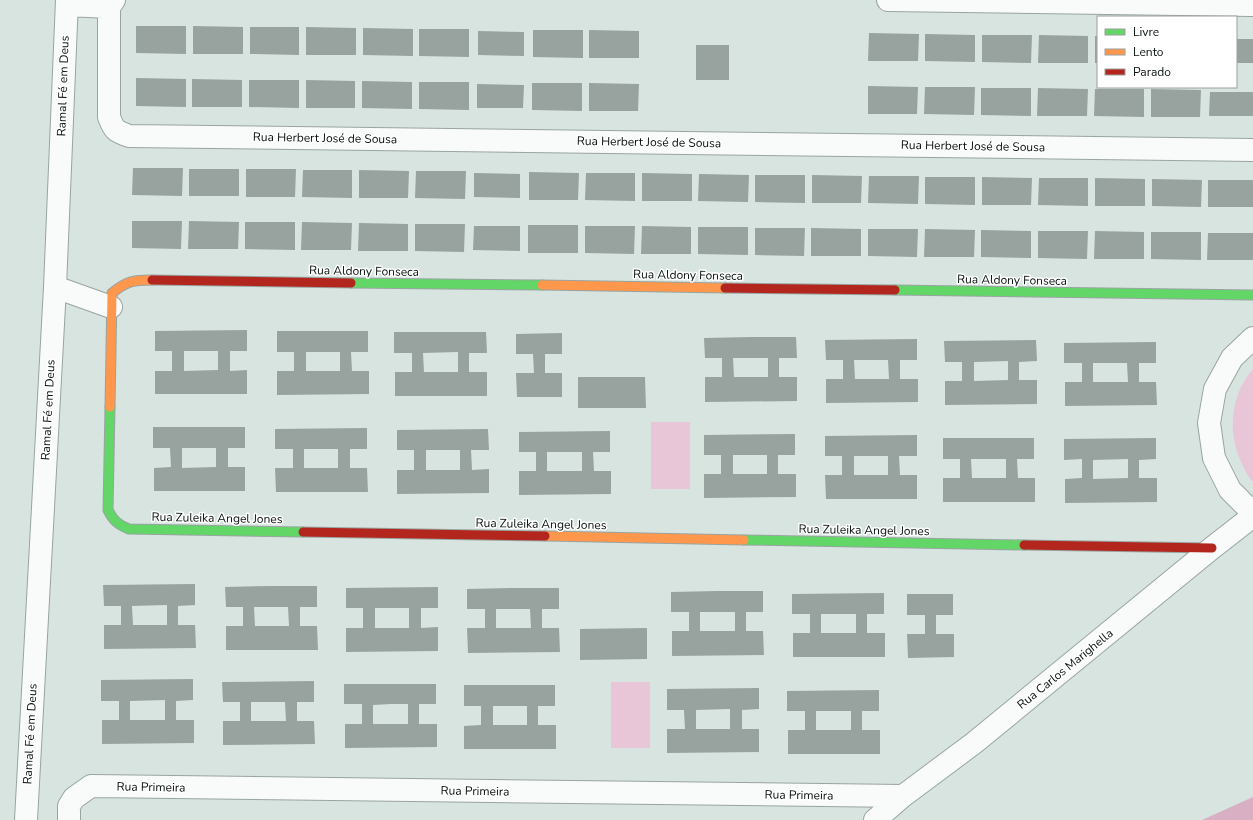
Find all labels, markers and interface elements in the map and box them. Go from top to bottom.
legend [1097,16,1237,88]
text: Livre [1133,24,1159,40]
street label: Ramal Fé em Deus [53,35,73,137]
text: Lento [1133,44,1164,60]
text: Parado [1133,64,1171,80]
street label: Rua Herbert José de Sousa [253,129,397,147]
street label: Rua Herbert José de Sousa [577,133,721,151]
street label: Rua Herbert José de Sousa [901,137,1045,155]
street label: Rua Aldony Fonseca [309,262,419,280]
street label: Rua Aldony Fonseca [633,266,743,284]
street label: Rua Aldony Fonseca [957,271,1067,289]
street label: Ramal Fé em Deus [37,359,59,461]
street label: Rua Zuleika Angel Jones [151,509,283,527]
street label: Rua Zuleika Angel Jones [475,515,607,533]
street label: Rua Zuleika Angel Jones [798,521,930,539]
street label: Rua Carlos Marighella [1014,625,1116,713]
street label: Ramal Fé em Deus [19,683,41,785]
street label: Rua Primeira [116,778,186,796]
street label: Rua Primeira [440,782,510,800]
street label: Rua Primeira [764,786,834,804]

